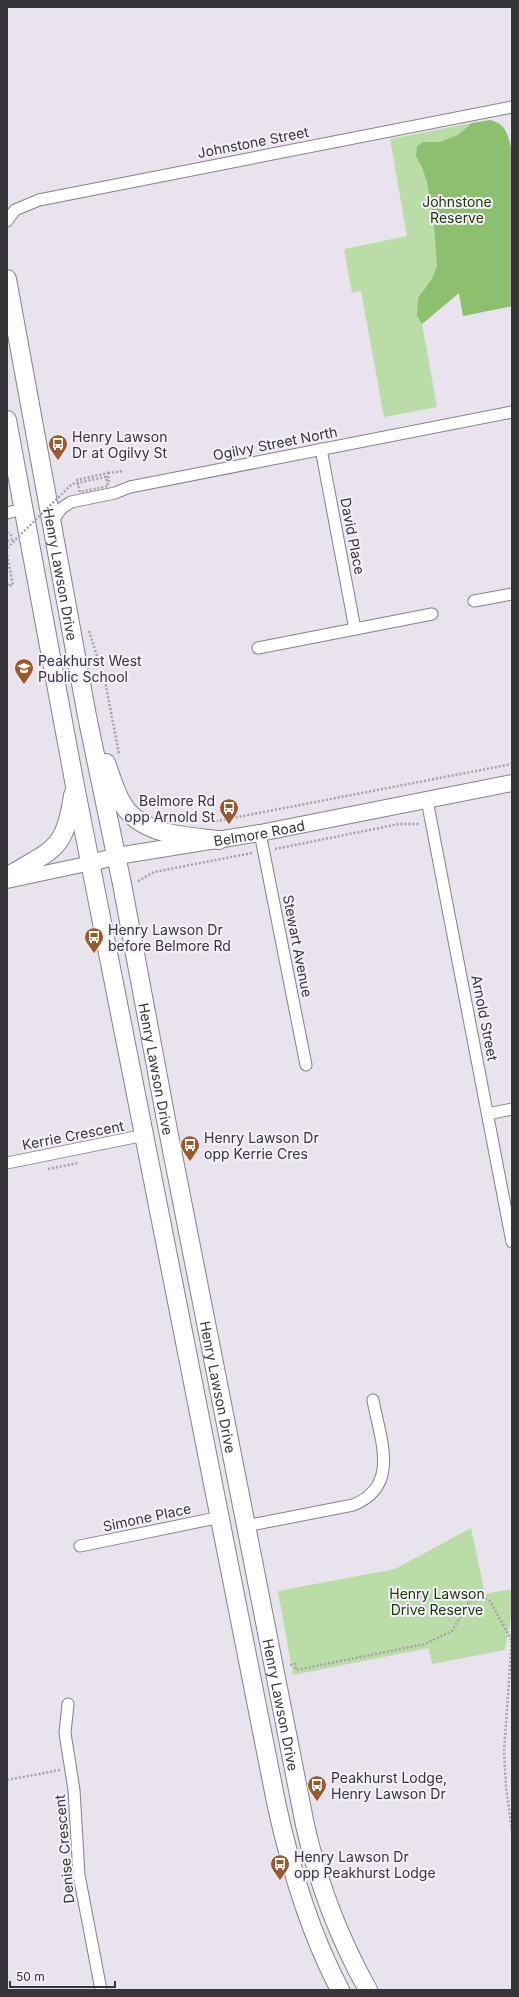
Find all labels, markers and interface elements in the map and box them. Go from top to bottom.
street label: Johnstone Street [196,123,311,161]
park label: Johnstone Reserve [422,193,492,226]
street label: Ogilvy Street North [211,423,339,463]
place label: Henry Lawson Dr at Ogilvy St [72,428,167,461]
bus stop icon: Henry Lawson Dr at Ogilvy St [47,433,69,461]
street label: David Place [337,496,369,576]
street label: Henry Lawson Drive [41,507,81,642]
place label: Peakhurst West Public School [38,652,142,685]
school or university icon: Peakhurst West Public School [13,657,35,685]
place label: Belmore Rd opp Arnold St [124,792,215,825]
bus stop icon: Belmore Rd opp Arnold St [218,797,240,825]
street label: Belmore Road [212,816,306,849]
street label: Stewart Avenue [280,893,316,999]
place label: Henry Lawson Dr before Belmore Rd [108,921,231,954]
bus stop icon: Henry Lawson Dr before Belmore Rd [83,926,105,954]
street label: Arnold Street [468,974,502,1063]
street label: Henry Lawson Drive [136,1001,177,1137]
street label: Kerrie Crescent [21,1117,126,1153]
place label: Henry Lawson Dr opp Kerrie Cres [204,1129,319,1162]
bus stop icon: Henry Lawson Dr opp Kerrie Cres [179,1134,201,1162]
street label: Henry Lawson Drive [197,1319,240,1454]
street label: Simone Place [101,1499,193,1535]
park label: Henry Lawson Drive Reserve [389,1585,485,1618]
street label: Henry Lawson Drive [260,1637,303,1772]
place label: Peakhurst Lodge, Henry Lawson Dr [331,1769,447,1802]
bus stop icon: Peakhurst Lodge, Henry Lawson Dr [306,1774,328,1802]
street label: Denise Crescent [51,1793,77,1904]
place label: Henry Lawson Dr opp Peakhurst Lodge [294,1848,436,1881]
bus stop icon: Henry Lawson Dr opp Peakhurst Lodge [269,1853,291,1881]
scale bar [10,1963,115,1989]
text: 50 m [16,1969,45,1984]

